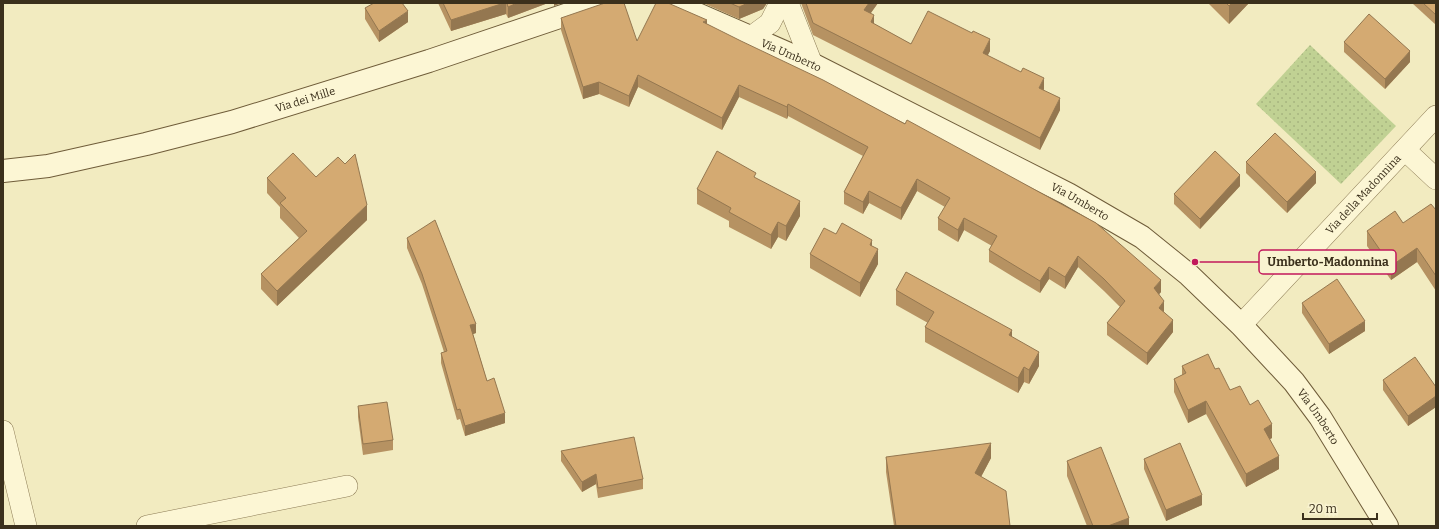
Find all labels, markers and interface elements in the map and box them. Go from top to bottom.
street label: Via Umberto [759,36,824,74]
street label: Via dei Mille [274,84,337,115]
street label: Via della Madonnina [1323,152,1403,237]
street label: Via Umberto [1049,180,1111,223]
callout: Umberto-Madonnina [1259,250,1396,274]
text: Umberto-Madonnina [1267,255,1389,269]
street label: Via Umberto [1295,386,1342,447]
scale bar [1303,495,1377,521]
text: 20 m [1309,502,1338,516]

